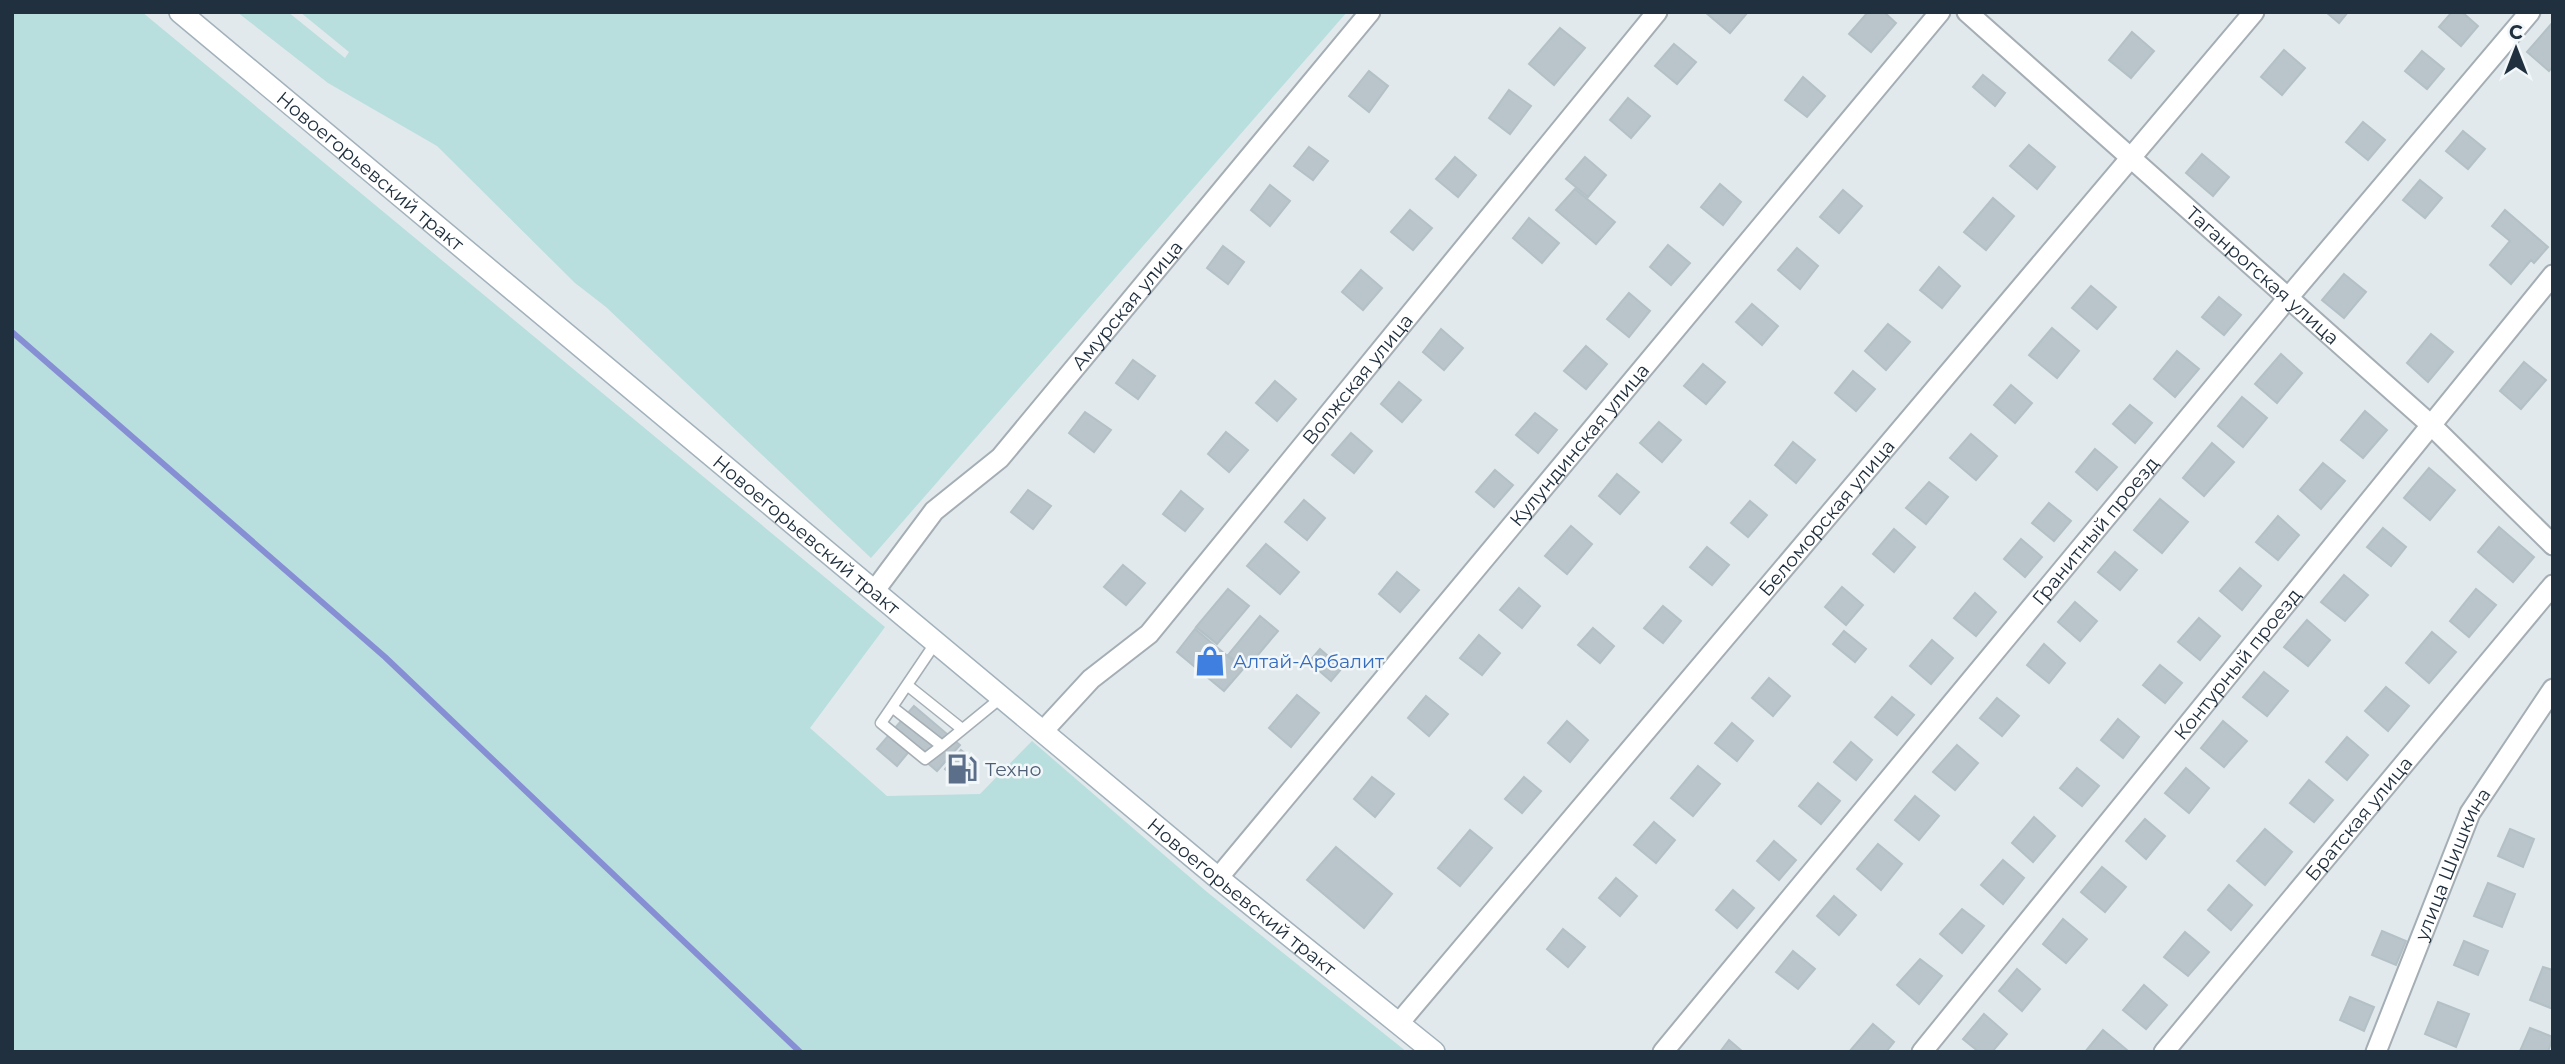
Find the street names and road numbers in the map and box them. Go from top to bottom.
street label: Новоегорьевский тракт [272,87,468,256]
street label: Таганрогская улица [2181,202,2344,350]
street label: Амурская улица [1067,236,1188,375]
street label: Волжская улица [1297,309,1418,449]
street label: Кулундинская улица [1505,359,1654,531]
street label: Беломорская улица [1754,435,1900,601]
street label: Новоегорьевский тракт [708,451,904,620]
street label: Гранитный проезд [2027,452,2163,610]
street label: Контурный проезд [2169,584,2306,745]
street label: Братская улица [2301,752,2417,886]
street label: улица Шишкина [2410,784,2496,945]
street label: Новоегорьевский тракт [1143,813,1341,981]

